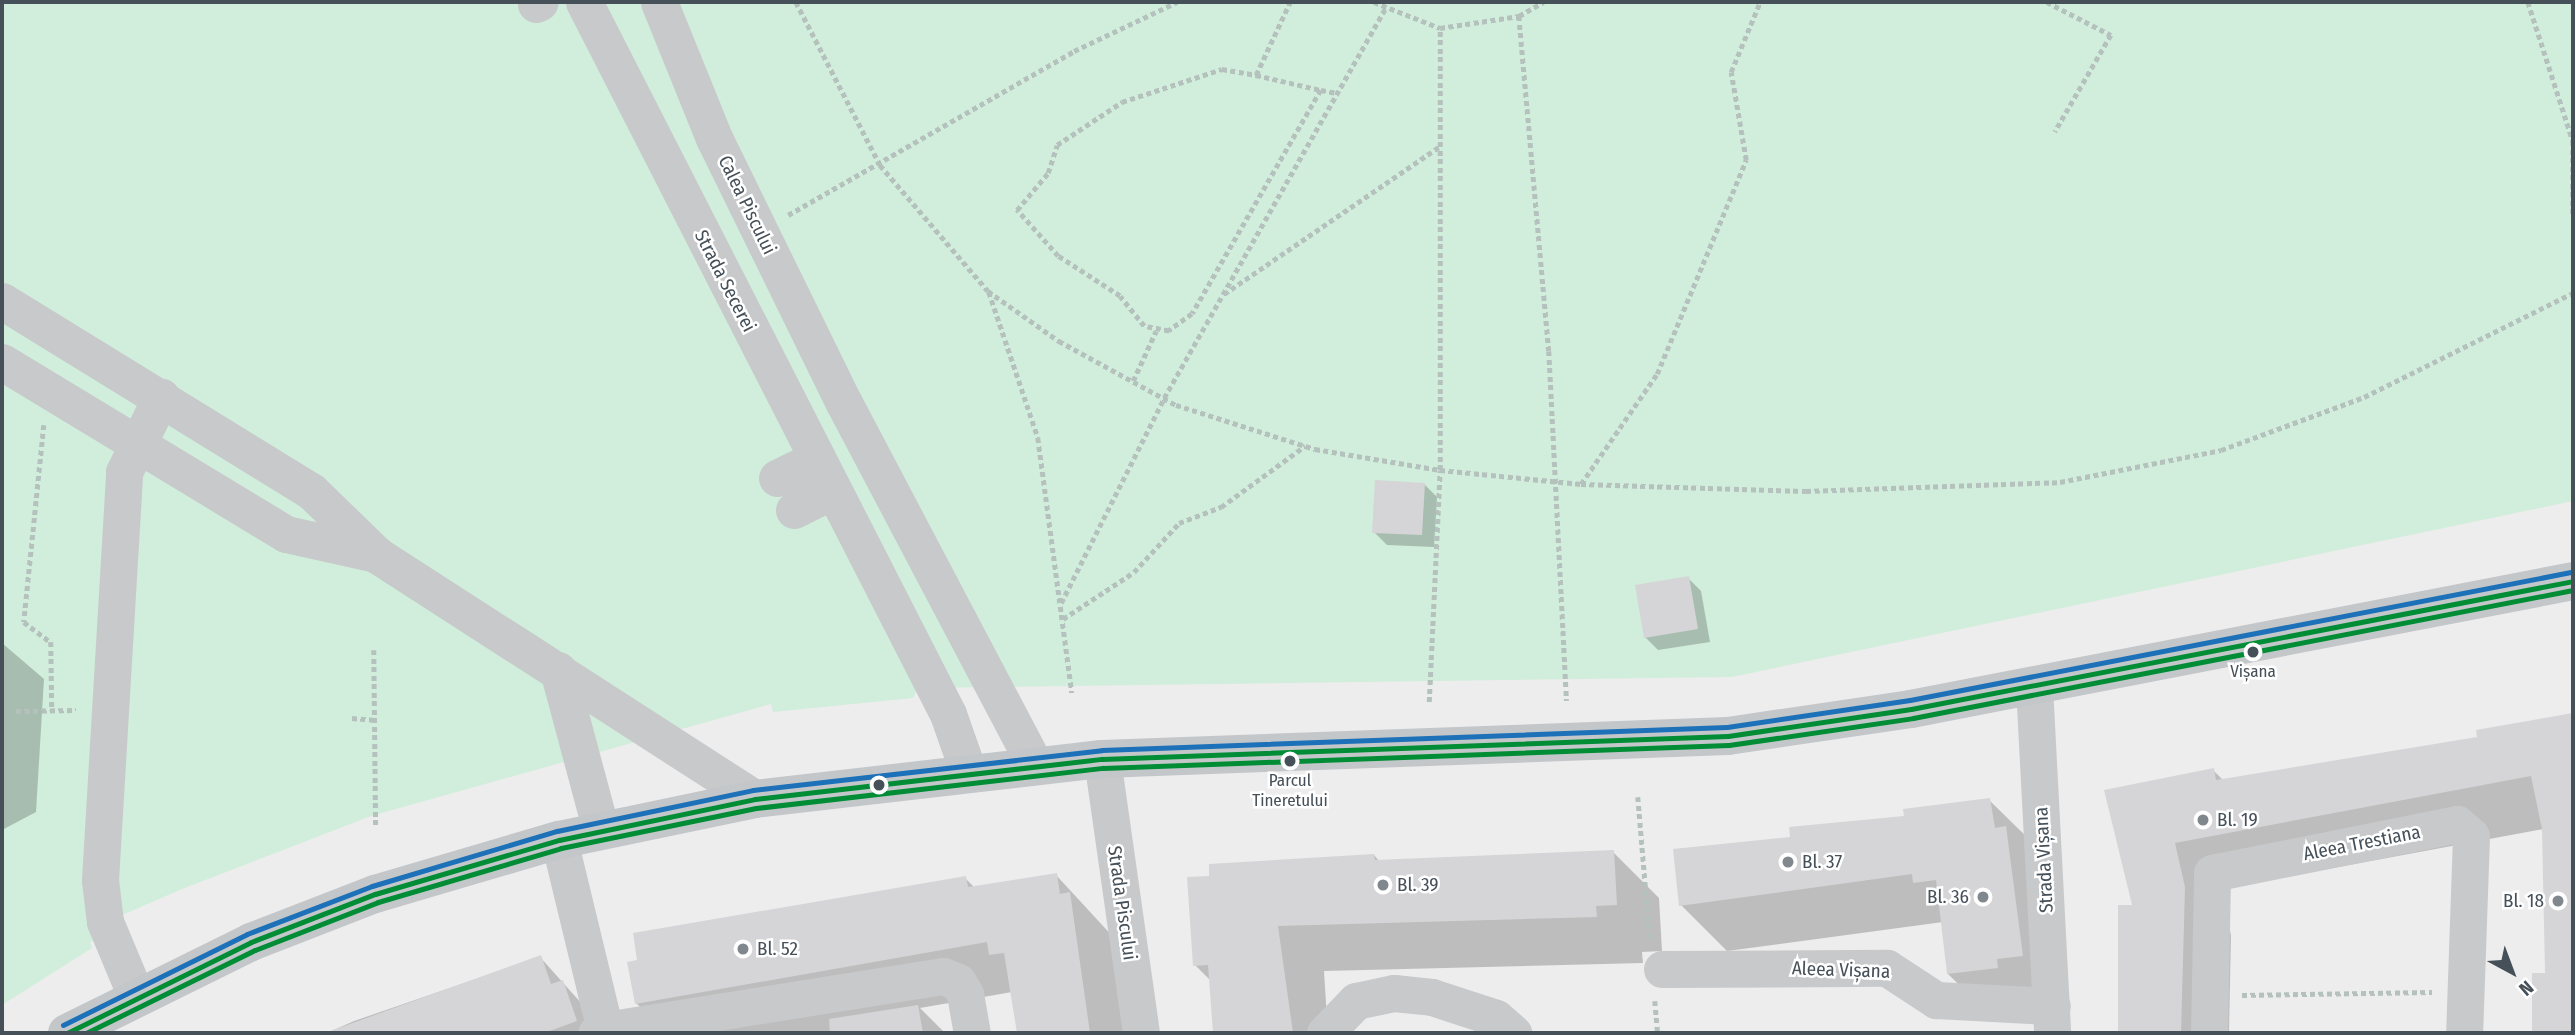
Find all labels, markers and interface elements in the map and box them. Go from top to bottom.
street label: Calea Piscului [713,152,781,258]
street label: Strada Secerei [690,226,760,336]
marker: Vișana [2246,645,2260,659]
place label: Vișana [2230,662,2276,682]
marker: Parcul Tineretului [1283,754,1297,768]
place label: Parcul Tineretului [1252,771,1328,811]
unlabelled marker [872,778,886,792]
street label: Strada Vișana [2030,806,2058,914]
place label: Bl. 19 [2217,809,2258,831]
marker: Bl. 19 [2195,812,2211,828]
street label: Aleea Trestiana [2302,820,2422,866]
street label: Strada Piscului [1103,844,1141,962]
place label: Bl. 37 [1802,851,1842,873]
marker: Bl. 37 [1780,854,1796,870]
place label: Bl. 39 [1397,874,1439,896]
marker: Bl. 39 [1375,877,1391,893]
place label: Bl. 36 [1927,886,1969,908]
marker: Bl. 36 [1975,889,1991,905]
place label: Bl. 18 [2503,890,2544,912]
marker: Bl. 18 [2550,893,2566,909]
north arrow [2477,937,2547,1007]
place label: Bl. 52 [757,938,798,960]
marker: Bl. 52 [735,941,751,957]
street label: Aleea Vișana [1791,957,1891,983]
text: N [2514,976,2538,1001]

